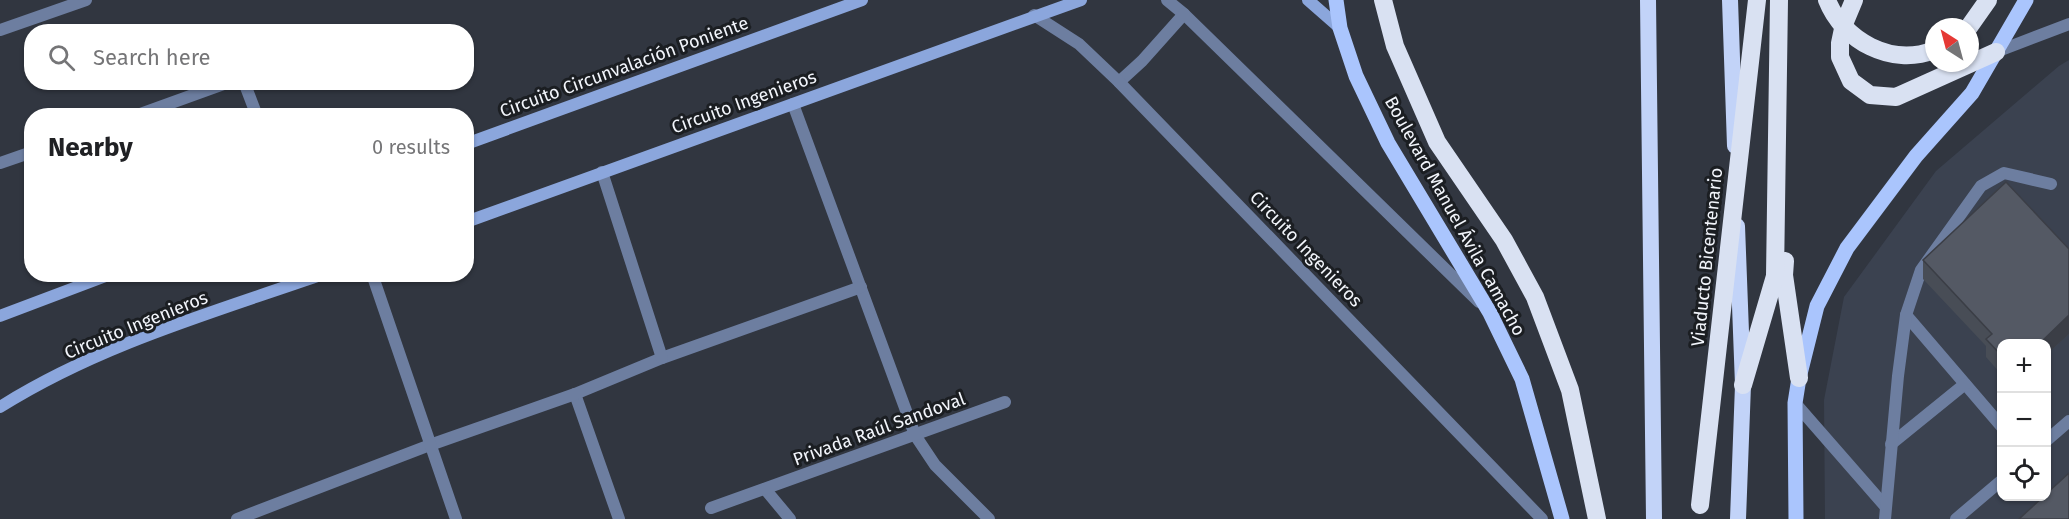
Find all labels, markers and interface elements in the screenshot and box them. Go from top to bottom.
street label: Circuito Circunvalación Poniente [497,12,751,122]
north arrow [1925,18,1979,72]
search box [24,24,474,90]
icon: search [45,41,78,74]
text: Search here [93,44,211,71]
street label: Circuito Ingenieros [669,66,819,138]
street label: Boulevard Manuel Ávila Camacho [1380,92,1531,340]
text: Nearby [48,132,133,163]
text: 0 results [372,135,450,159]
street label: Viaducto Bicentenario [1687,166,1727,348]
street label: Circuito Ingenieros [1245,186,1367,312]
street label: Circuito Ingenieros [61,286,211,364]
map controls [1997,339,2051,501]
button: + [1997,339,2051,393]
street label: Privada Raúl Sandoval [790,388,968,470]
button: − [1997,393,2051,447]
button: locate [1997,447,2051,501]

